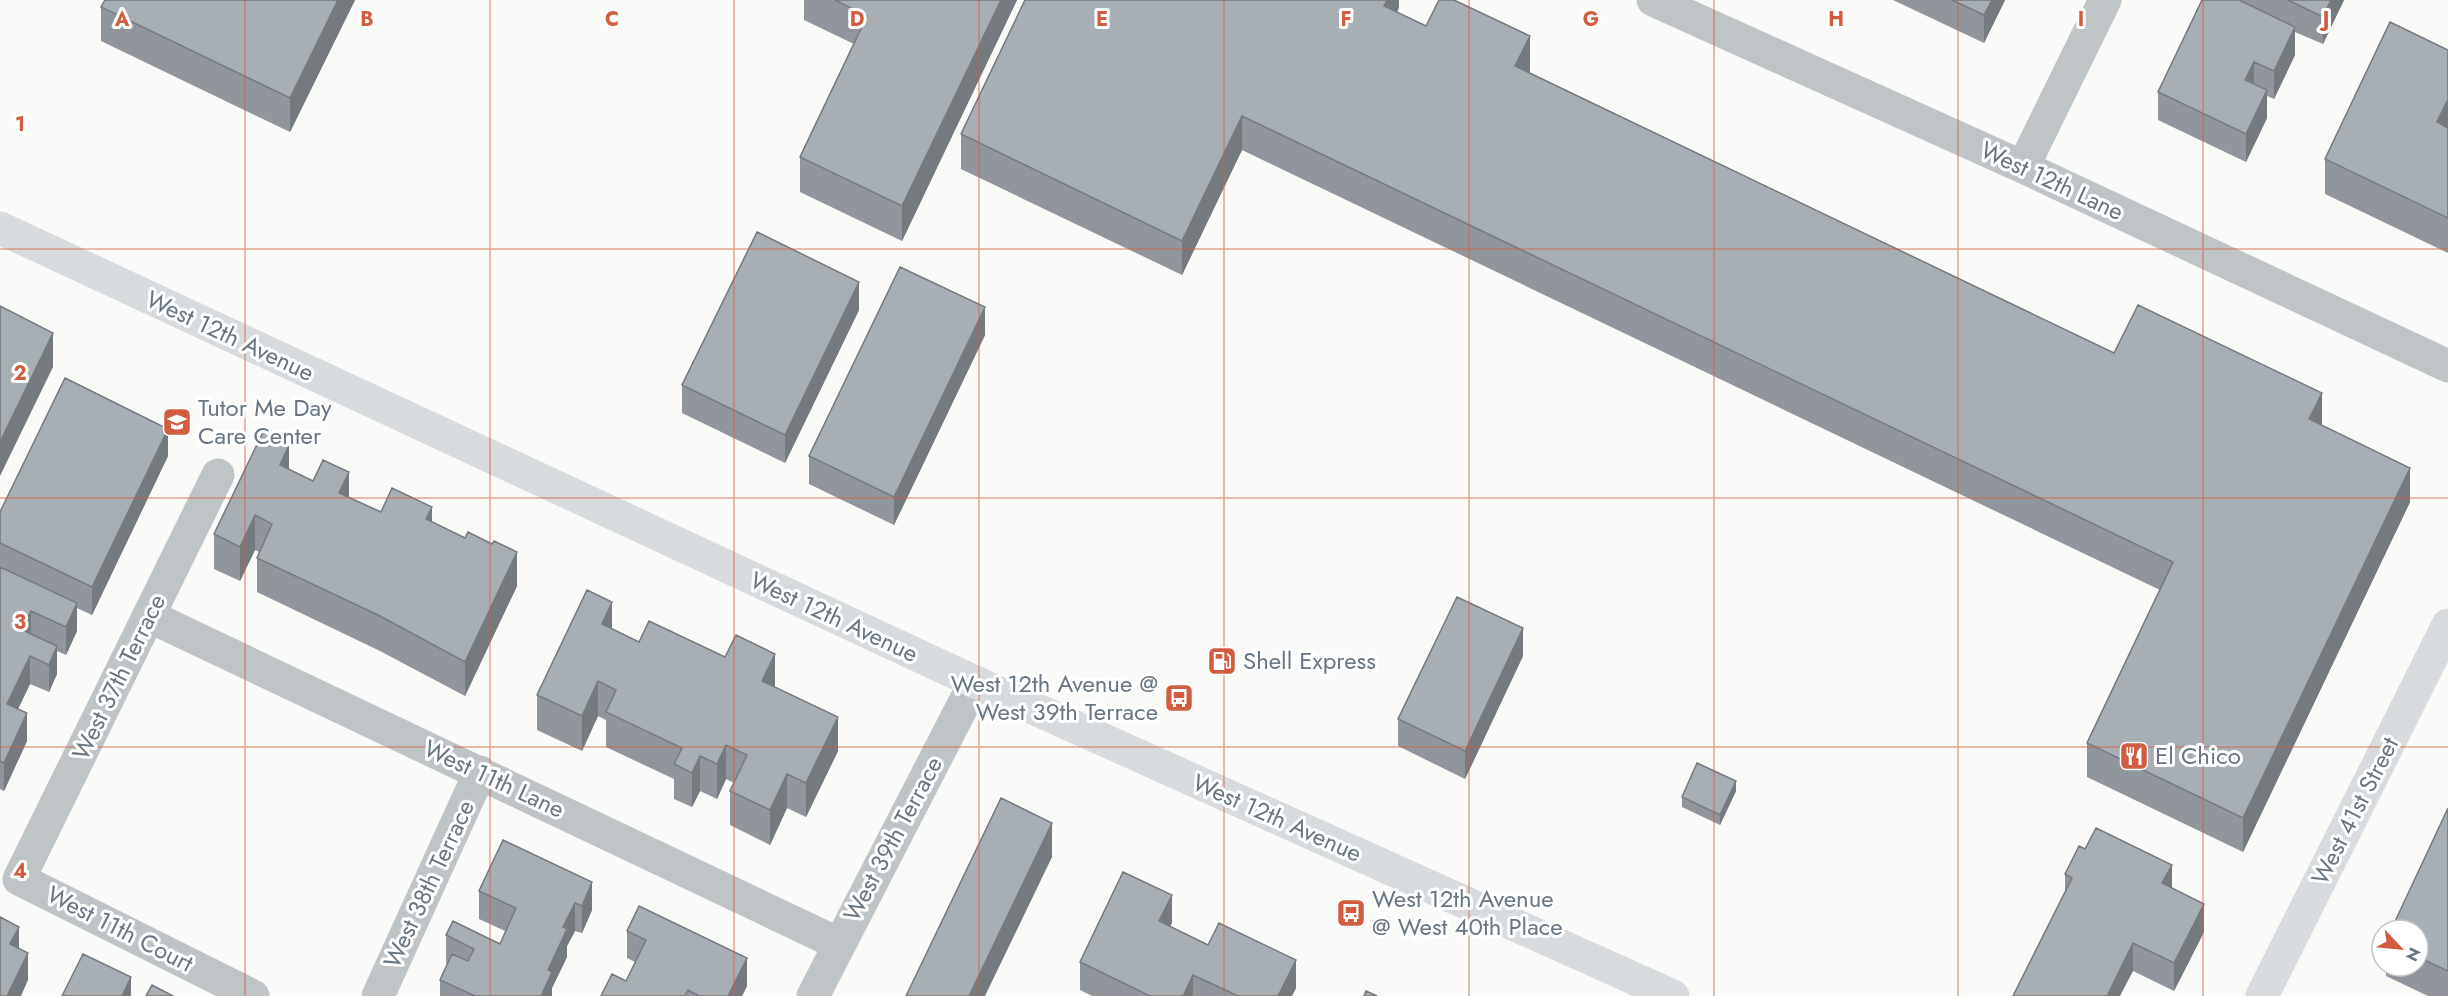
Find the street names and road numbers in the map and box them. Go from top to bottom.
street label: West 12th Lane [1975,132,2129,229]
street label: West 12th Avenue [141,281,320,390]
street label: West 12th Avenue [745,562,924,671]
street label: West 37th Terrace [63,588,174,766]
street label: West 11th Lane [418,731,570,826]
street label: West 41st Street [2302,731,2407,891]
street label: West 39th Terrace [834,750,951,927]
street label: West 12th Avenue [1187,765,1367,870]
street label: West 38th Terrace [374,794,483,973]
street label: West 11th Court [41,877,200,981]

